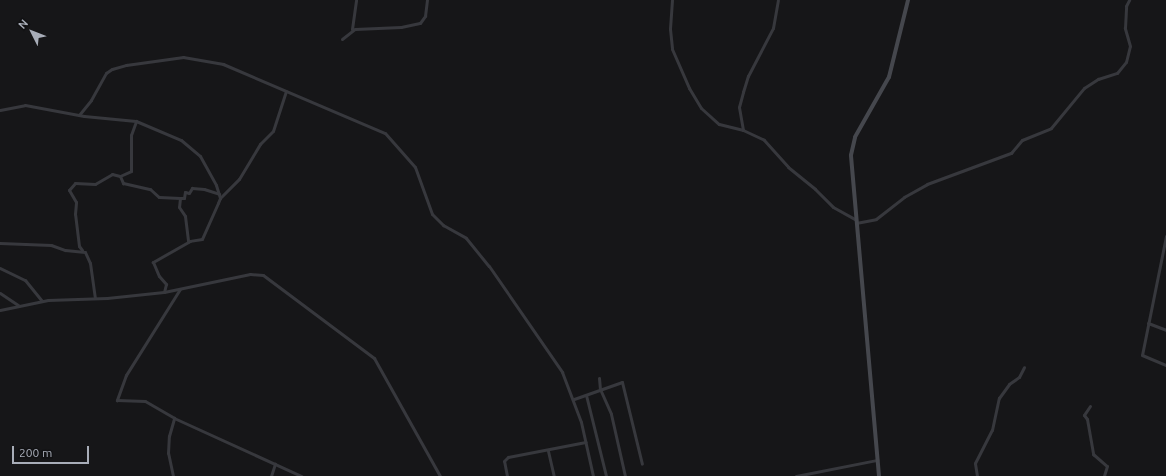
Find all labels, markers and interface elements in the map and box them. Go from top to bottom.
north arrow [12,12,52,52]
text: N [16,17,30,31]
scale bar [14,438,91,464]
text: 200 m [19,446,52,459]

